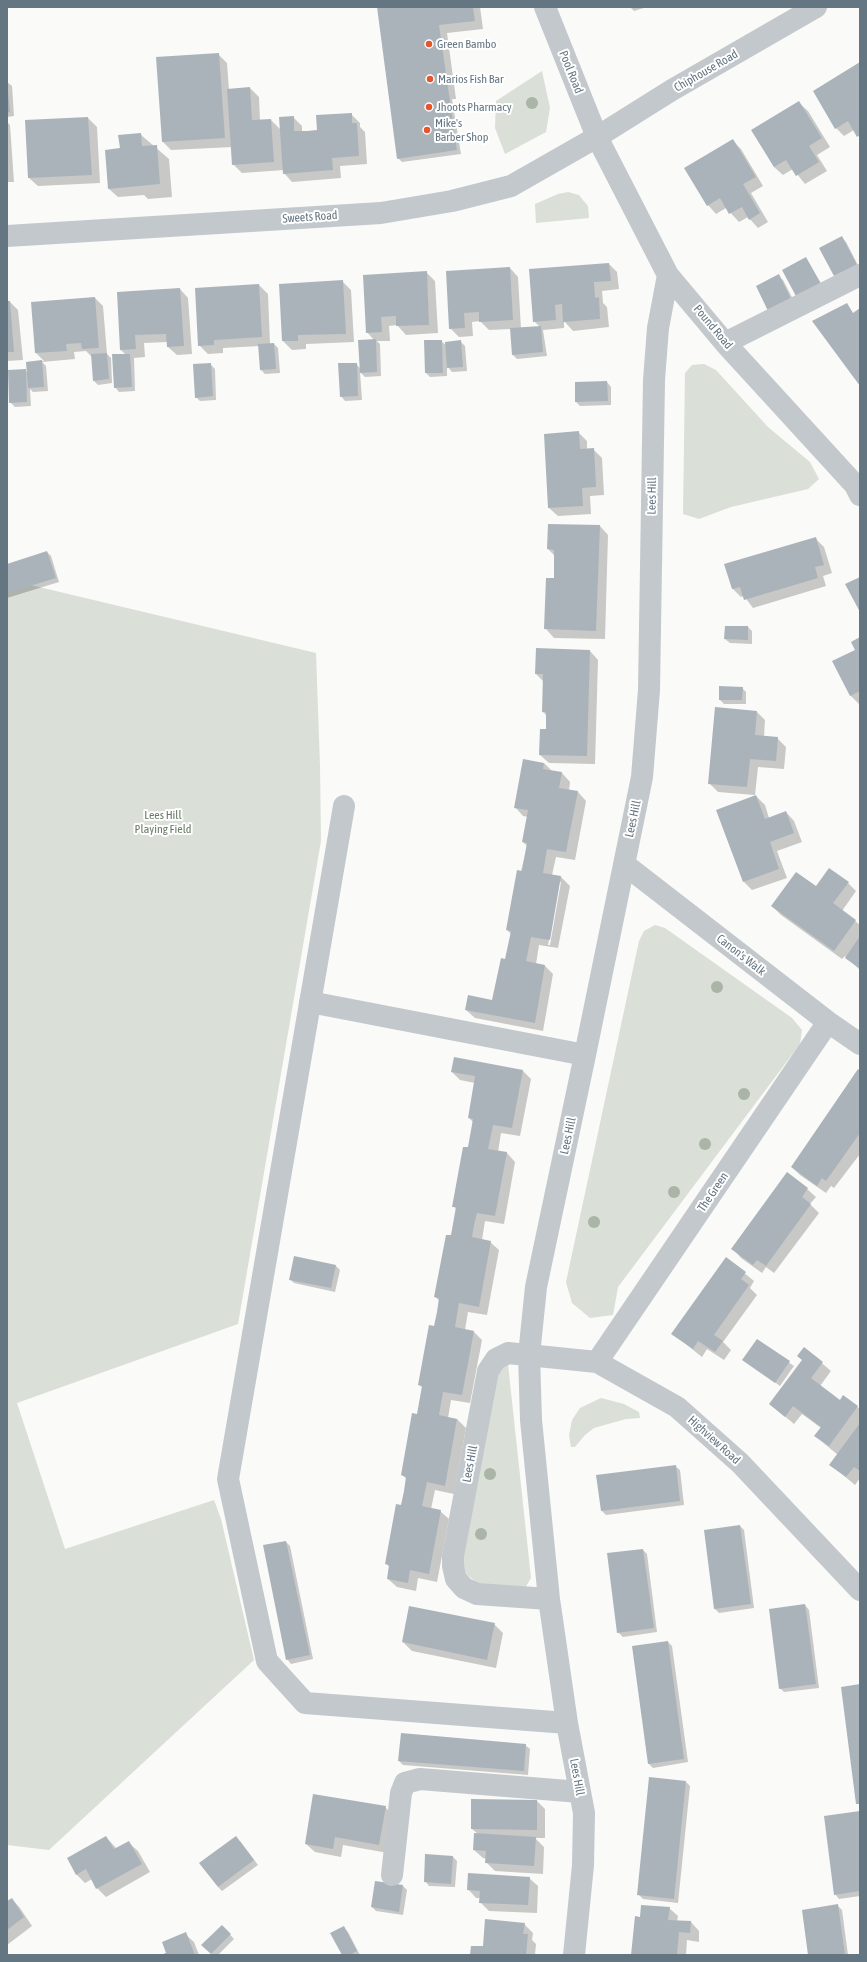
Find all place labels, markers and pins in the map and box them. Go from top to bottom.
place label: Green Bambo [437,37,496,51]
marker: Green Bambo [424,39,434,49]
place label: Marios Fish Bar [438,72,504,86]
marker: Marios Fish Bar [425,74,435,84]
place label: Jhoots Pharmacy [437,100,512,114]
marker: Jhoots Pharmacy [424,102,434,112]
place label: Mike's Barber Shop [435,116,488,144]
marker: Mike's Barber Shop [422,125,432,135]

